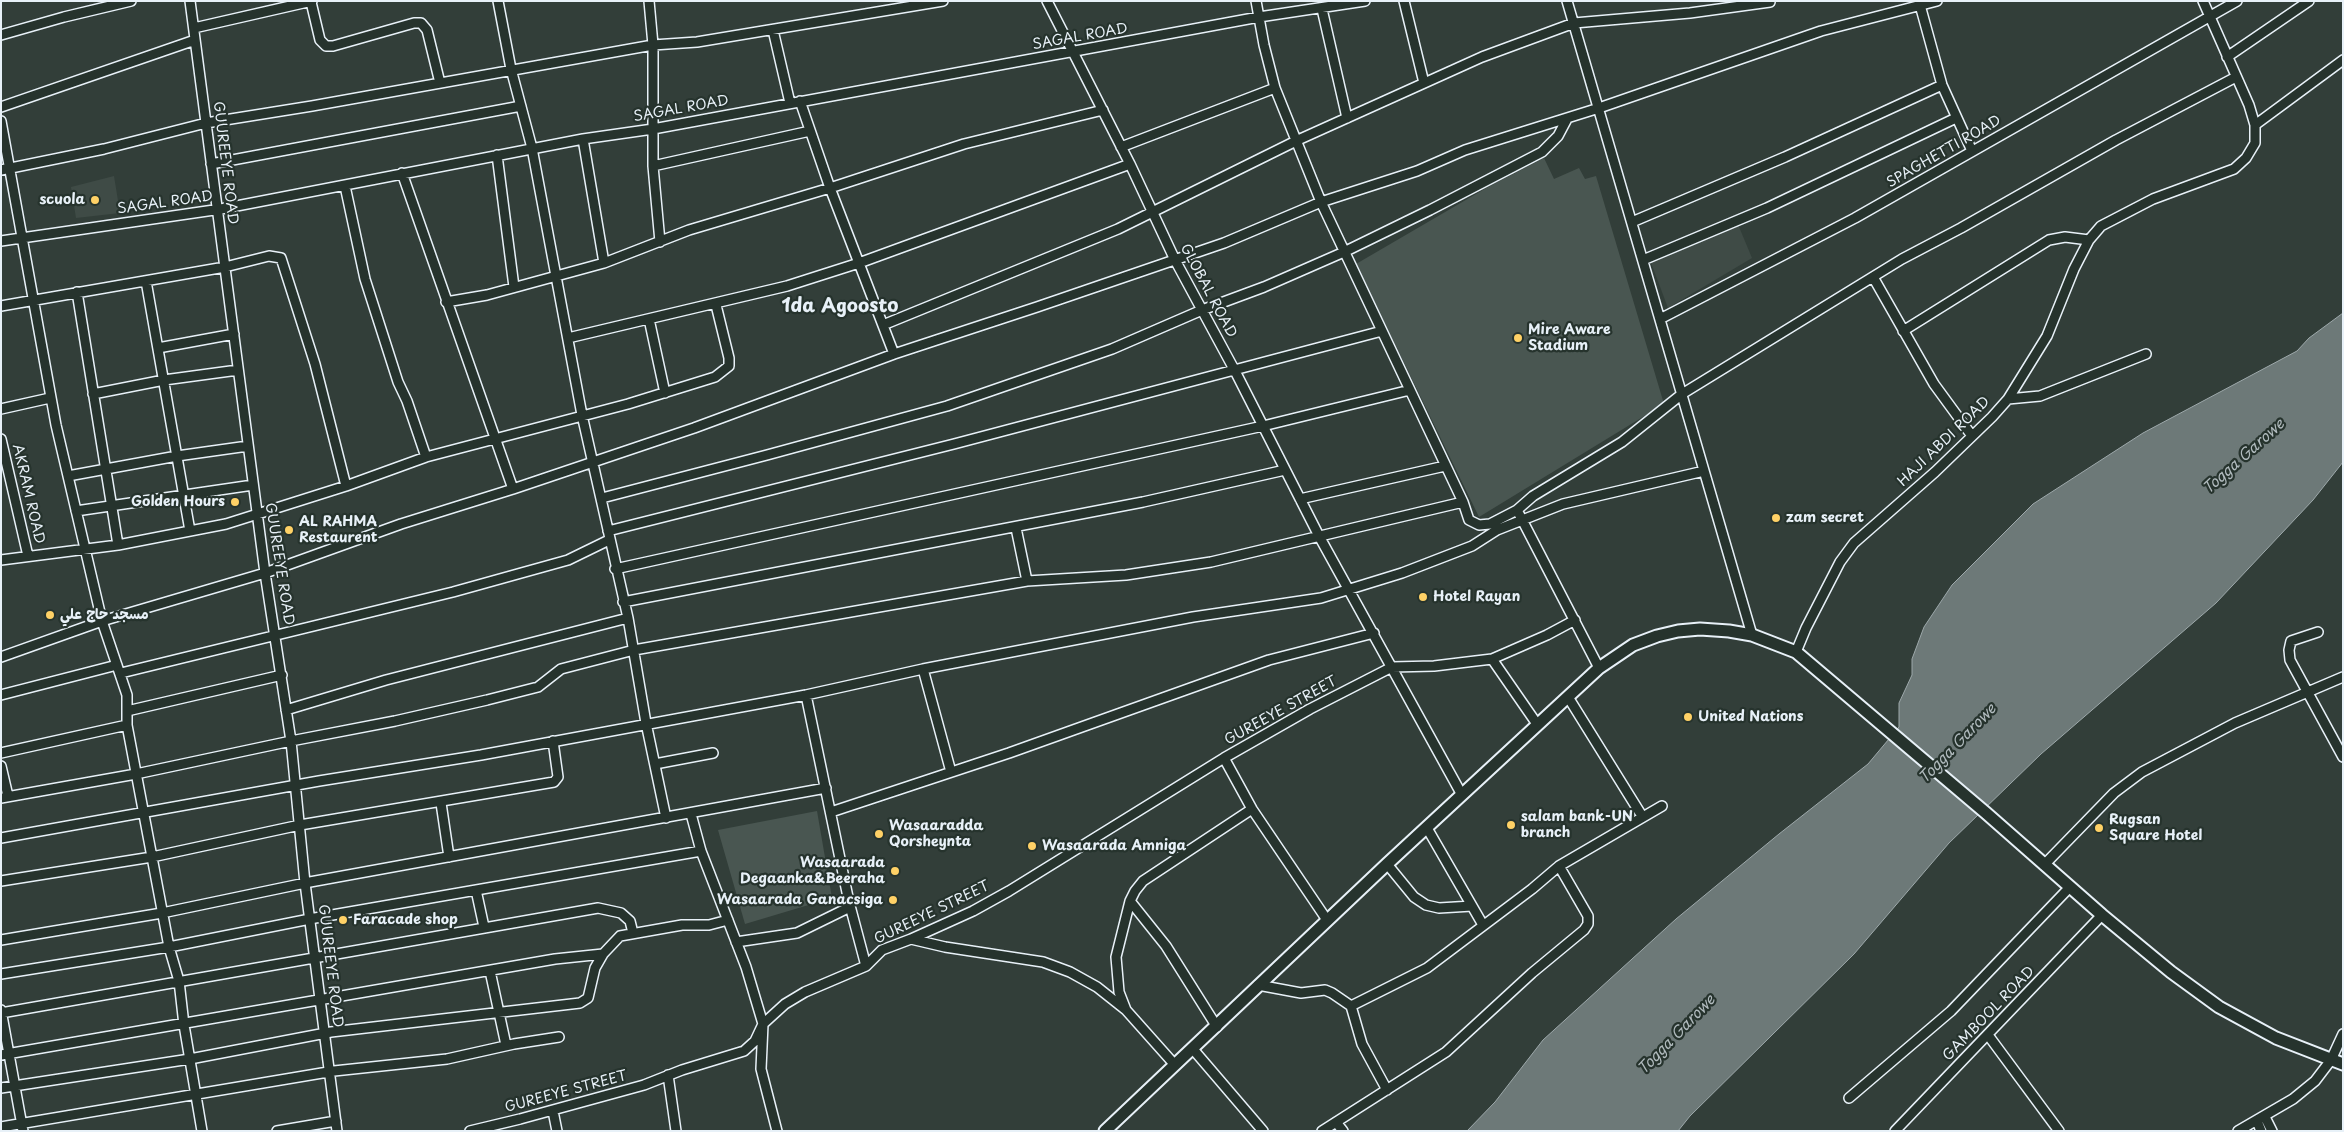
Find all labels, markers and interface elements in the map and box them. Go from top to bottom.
street label: SAGAL ROAD [1031,20,1129,54]
street label: SAGAL ROAD [632,92,730,126]
street label: GUUREEYE ROAD [209,101,241,225]
street label: SPAGHETTI ROAD [1884,112,2004,192]
street label: SAGAL ROAD [116,188,214,218]
place label: scuola [39,192,85,208]
marker: scuola [89,194,101,206]
street label: GLOBAL ROAD [1176,241,1240,341]
district label: 1da Agoosto [782,296,898,318]
place label: Mire Aware Stadium [1528,322,1611,354]
marker: Mire Aware Stadium [1512,332,1524,344]
street label: HAJI ABDI ROAD [1894,394,1994,490]
water label: Togga Garowe [2200,416,2288,498]
street label: AKRAM ROAD [8,442,48,546]
place label: Golden Hours [131,494,225,510]
marker: Golden Hours [229,496,241,508]
street label: GUUREEYE ROAD [261,502,297,626]
place label: zam secret [1786,510,1864,526]
marker: zam secret [1770,512,1782,524]
place label: AL RAHMA Restaurent [299,514,378,546]
marker: AL RAHMA Restaurent [283,524,295,536]
place label: Hotel Rayan [1433,589,1520,605]
marker: Hotel Rayan [1417,591,1429,603]
place label: مسجد حاج علي [60,607,149,623]
marker: مسجد حاج علي [44,609,56,621]
street label: GUREEYE STREET [1222,673,1340,749]
water label: Togga Garowe [1916,701,2000,787]
place label: United Nations [1698,709,1803,725]
marker: United Nations [1682,711,1694,723]
place label: salam bank-UN branch [1521,809,1633,842]
place label: Rugsan Square Hotel [2109,812,2202,844]
place label: Wasaaradda Qorsheynta [889,818,983,850]
marker: salam bank-UN branch [1505,819,1517,831]
marker: Rugsan Square Hotel [2093,822,2105,834]
marker: Wasaaradda Qorsheynta [873,828,885,840]
place label: Wasaarada Amniga [1042,838,1186,854]
marker: Wasaarada Amniga [1026,840,1038,852]
place label: Wasaarada Degaanka&Beeraha [740,855,885,888]
marker: Wasaarada Degaanka&Beeraha [889,865,901,877]
street label: GUREEYE STREET [872,878,992,948]
place label: Wasaarada Ganacsiga [717,892,883,908]
marker: Wasaarada Ganacsiga [887,894,899,906]
street label: GUUREEYE ROAD [314,904,346,1028]
place label: Faracade shop [353,912,458,928]
marker: Faracade shop [337,914,349,926]
street label: GAMBOOL ROAD [1940,963,2038,1065]
water label: Togga Garowe [1635,992,1719,1078]
street label: GUREEYE STREET [503,1068,629,1116]

